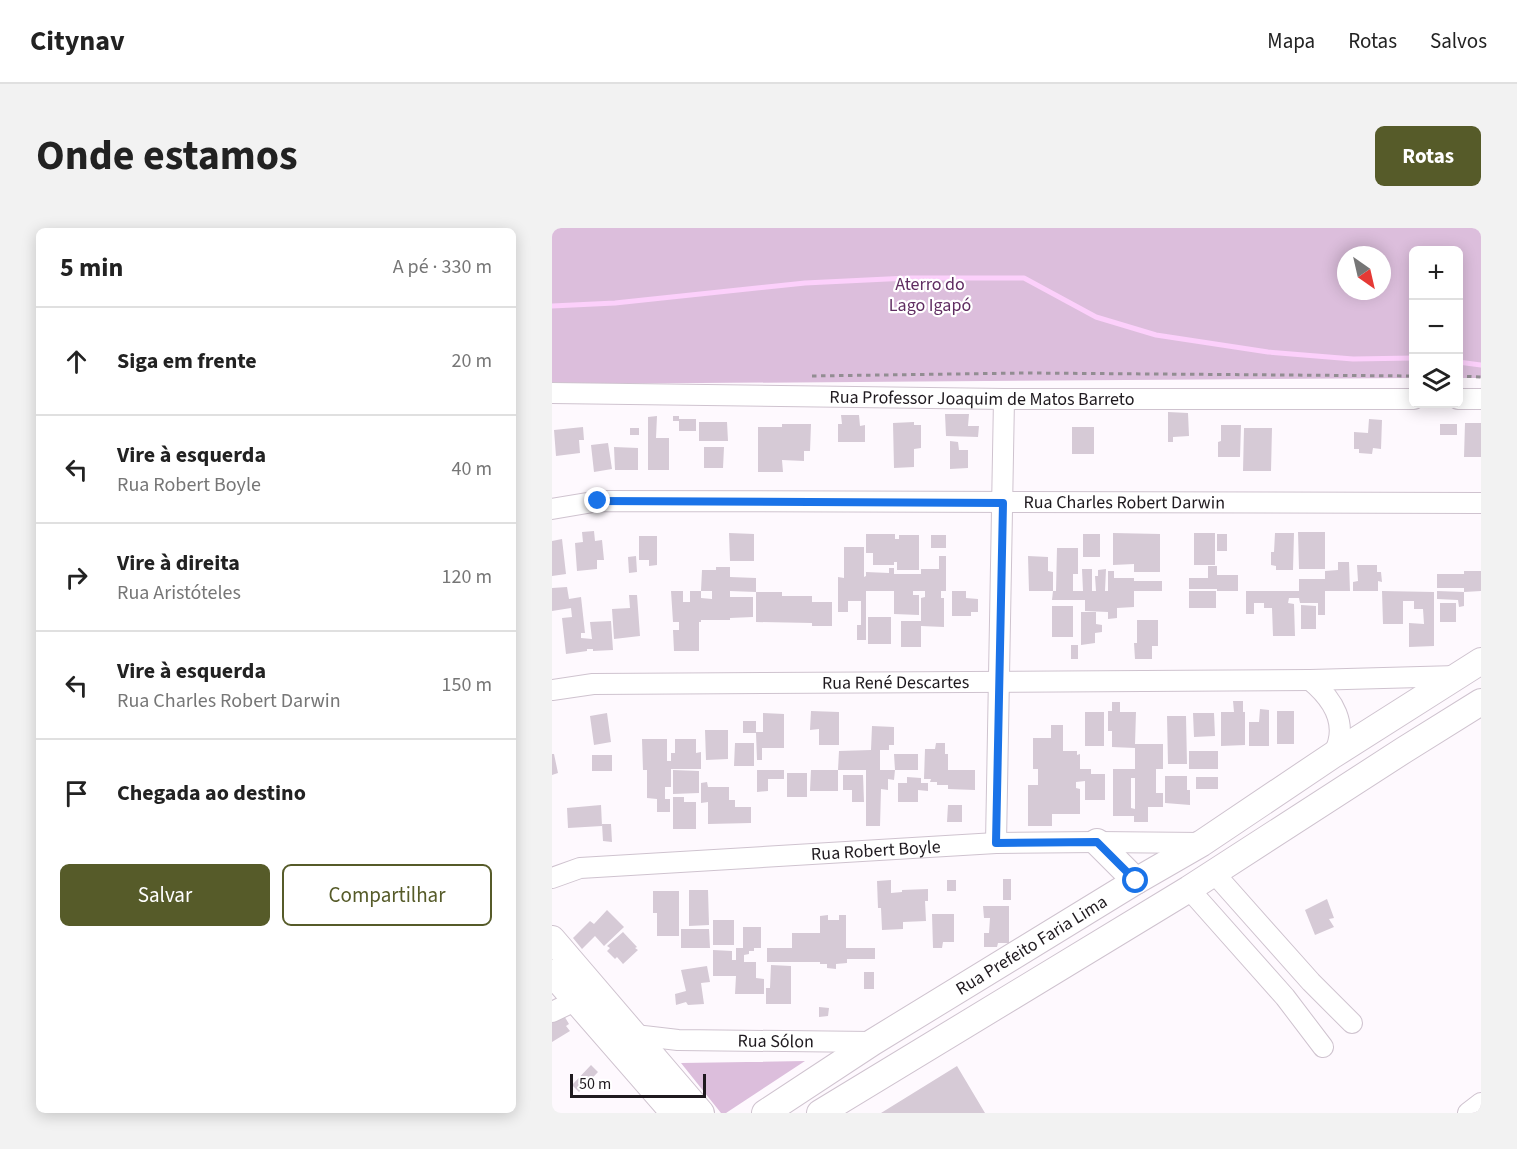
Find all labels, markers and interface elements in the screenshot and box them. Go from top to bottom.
text: Citynav [30,21,125,61]
text: Mapa [1267,26,1315,56]
text: Rotas [1348,26,1397,56]
text: Salvos [1430,26,1487,56]
text: Onde estamos [36,126,298,186]
button: Rotas [1375,126,1481,186]
north arrow [1337,246,1391,300]
map controls [1409,246,1463,408]
button: + [1409,246,1463,300]
text: 5 min [60,249,123,286]
text: A pé · 330 m [393,253,492,281]
park label: Aterro do Lago Igapó [889,272,971,318]
button: − [1409,300,1463,354]
icon: ahead [60,345,93,378]
text: Siga em frente [117,345,257,377]
text: 20 m [452,347,492,375]
button: layers [1409,354,1463,408]
street label: Rua Professor Joaquim de Matos Barreto [829,385,1134,412]
text: Vire à esquerda [117,439,266,471]
icon: left [60,453,93,486]
text: 40 m [452,455,492,483]
text: Rua Robert Boyle [117,471,261,499]
route end [584,487,610,513]
street label: Rua Charles Robert Darwin [1024,490,1225,515]
text: Vire à direita [117,547,240,579]
icon: right [60,561,93,594]
text: 120 m [442,563,492,591]
text: Rua Aristóteles [117,579,241,607]
text: Vire à esquerda [117,655,266,687]
icon: left [60,669,93,702]
street label: Rua René Descartes [822,670,969,696]
text: 150 m [442,671,492,699]
text: Rua Charles Robert Darwin [117,687,341,715]
icon: arrive [60,777,93,810]
text: Chegada ao destino [117,777,306,809]
street label: Rua Robert Boyle [810,834,941,867]
button: Salvar [60,864,270,926]
button: Compartilhar [282,864,492,926]
route start [1122,867,1148,893]
street label: Rua Prefeito Faria Lima [951,889,1112,1001]
street label: Rua Sólon [737,1029,814,1054]
scale bar [570,1071,706,1098]
text: 50 m [579,1073,611,1095]

